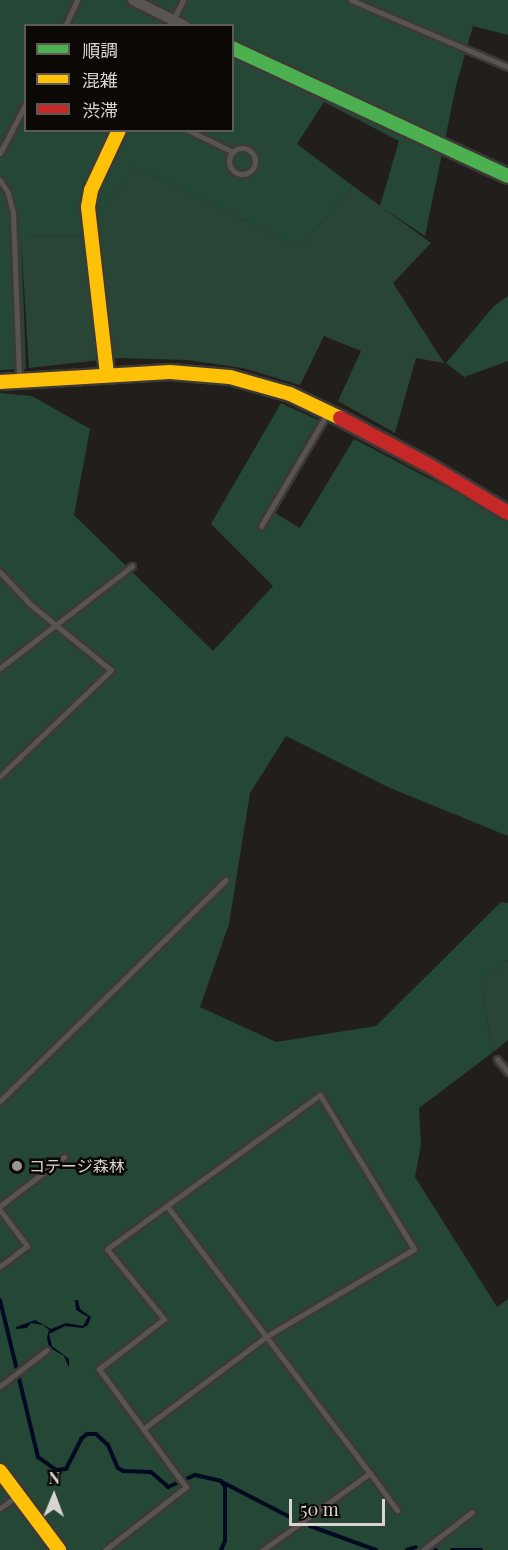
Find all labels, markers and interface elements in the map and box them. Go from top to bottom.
legend [24,24,234,132]
text: 順調 [82,38,118,62]
text: 混雑 [82,68,118,92]
text: 渋滞 [82,98,118,122]
place label: コテージ森林 [29,1156,125,1176]
marker: コテージ森林 [10,1159,24,1173]
north arrow [24,1466,84,1526]
text: N [48,1467,60,1488]
scale bar [292,1487,388,1525]
text: 50 m [300,1497,339,1521]

